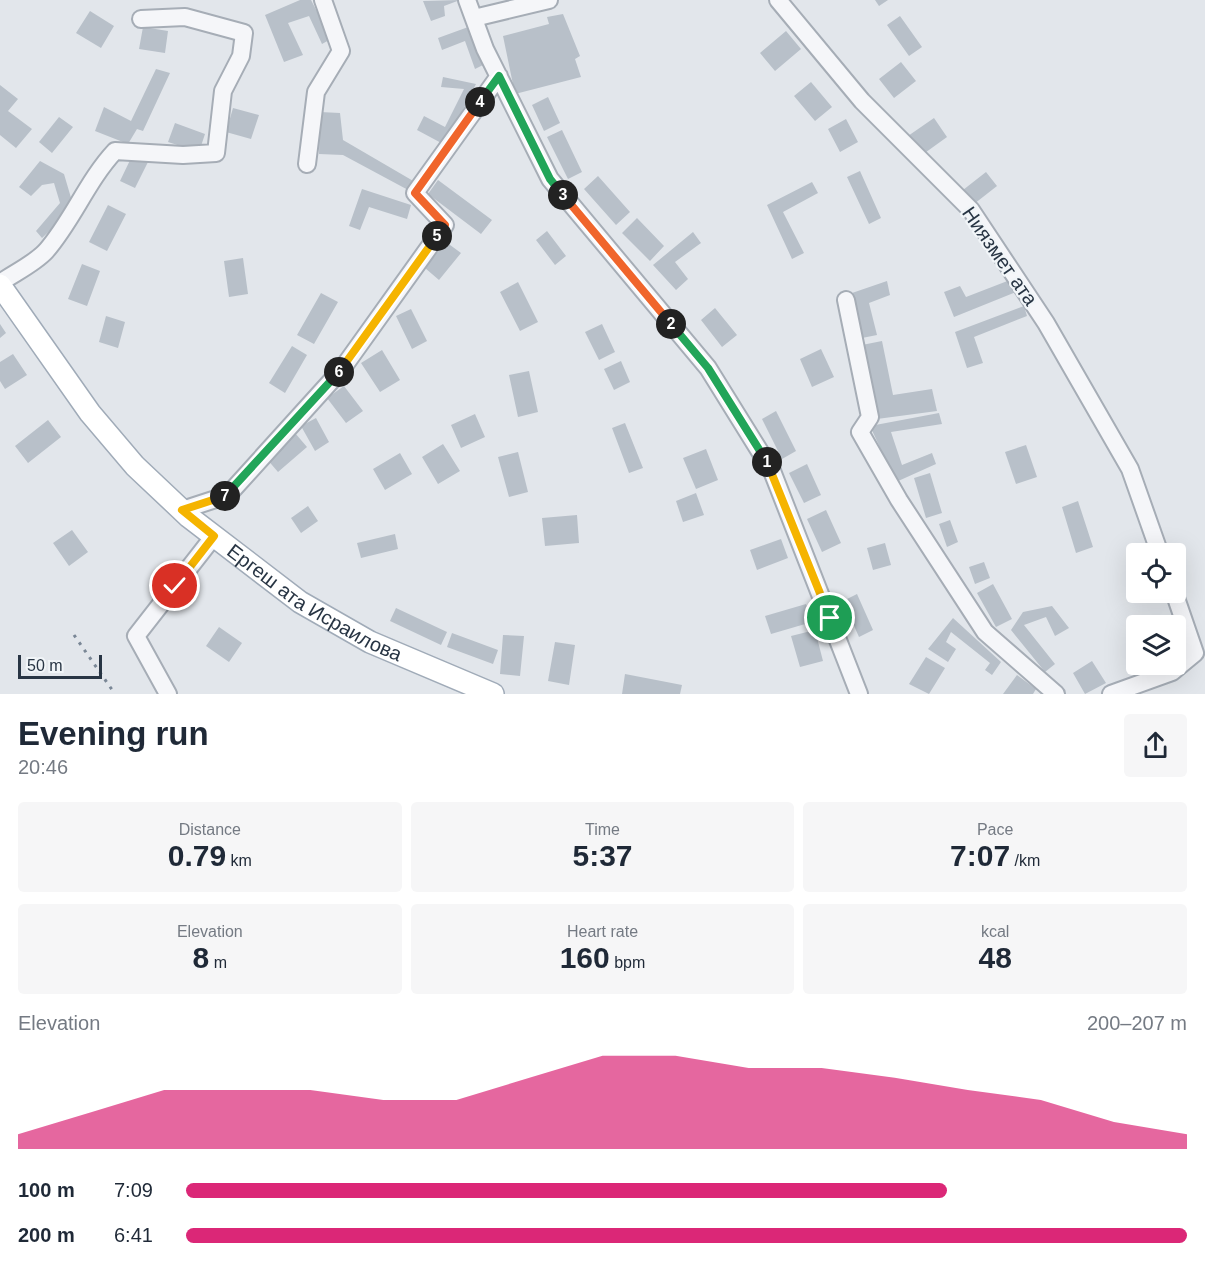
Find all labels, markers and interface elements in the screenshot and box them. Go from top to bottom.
pin: 4 [465,87,495,117]
text: 4 [476,93,484,110]
pin: 3 [548,180,578,210]
text: 3 [559,186,567,203]
street label: Ниязмет ата [958,202,1043,310]
pin: 5 [422,221,452,251]
text: 5 [433,227,441,244]
pin: 2 [656,309,686,339]
text: 2 [667,315,675,332]
pin: 6 [324,357,354,387]
text: 6 [335,363,343,380]
pin: 1 [752,447,782,477]
text: 1 [763,453,771,470]
pin: 7 [210,481,240,511]
text: 7 [221,487,229,504]
street label: Ергеш ата Исраилова [223,539,406,666]
map controls [1126,543,1186,675]
button: locate [1126,543,1186,603]
pin [149,560,200,611]
icon: check [158,569,191,602]
pin [804,592,855,643]
icon: arrive [813,601,846,634]
button: layers [1126,615,1186,675]
scale bar [18,652,102,680]
text: 50 m [27,657,63,674]
button: share [1124,714,1187,777]
text: Evening run [18,715,209,752]
text: 20:46 [18,756,68,778]
text: Distance [179,821,241,838]
text: Time [585,821,620,838]
text: Pace [977,821,1013,838]
text: 0.79 [168,839,226,872]
text: 5:37 [572,839,633,872]
text: 7:07 [950,839,1010,872]
text: km [226,852,252,869]
text: /km [1010,852,1040,869]
text: Elevation [177,923,243,940]
text: Heart rate [567,923,638,940]
text: kcal [981,923,1009,940]
text: 8 [193,941,209,974]
text: 160 [560,941,610,974]
text: 48 [978,941,1012,974]
text: m [209,954,227,971]
text: bpm [610,954,645,971]
text: Elevation [18,1012,100,1034]
text: 200–207 m [1087,1012,1187,1034]
text: 100 m [18,1179,75,1201]
text: 7:09 [114,1179,153,1201]
text: 200 m [18,1224,75,1246]
text: 6:41 [114,1224,153,1246]

